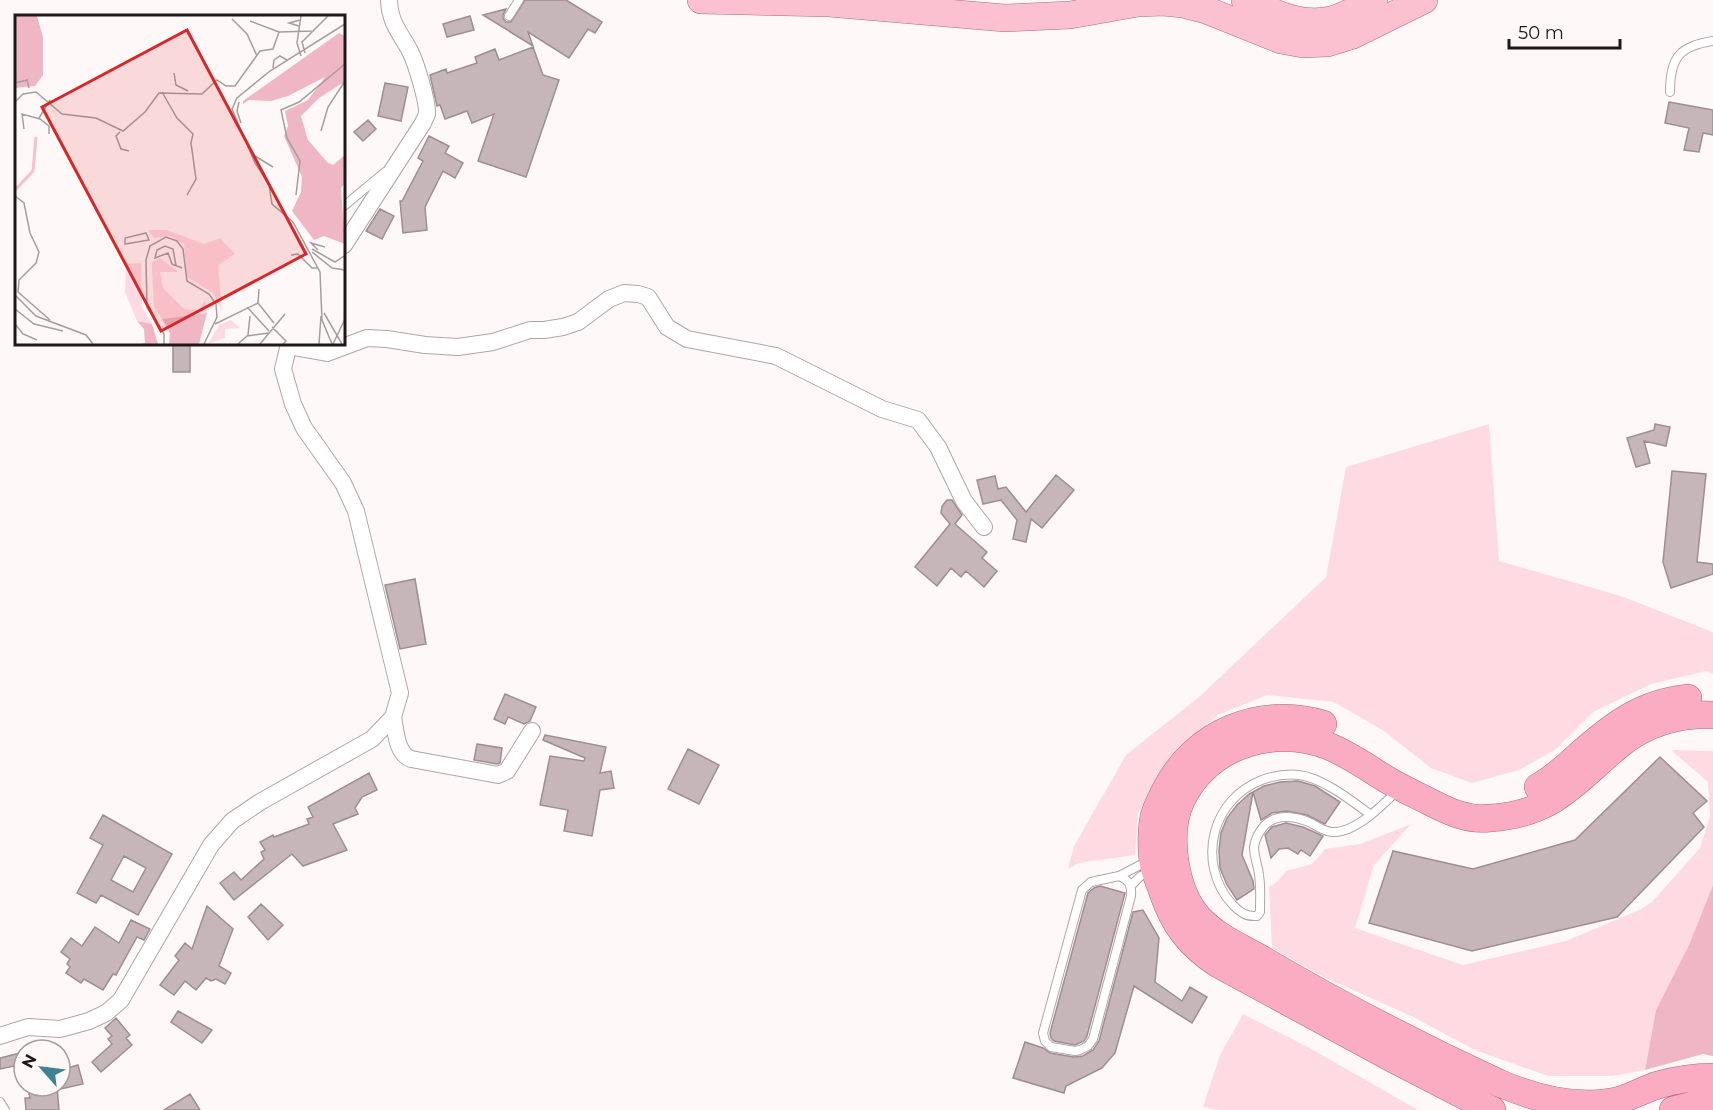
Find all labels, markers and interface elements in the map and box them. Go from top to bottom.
scale bar [1509,12,1620,50]
inset map [15,15,345,345]
text: 50 m [1518,22,1564,44]
north arrow [12,1038,72,1098]
text: N [18,1051,41,1071]

